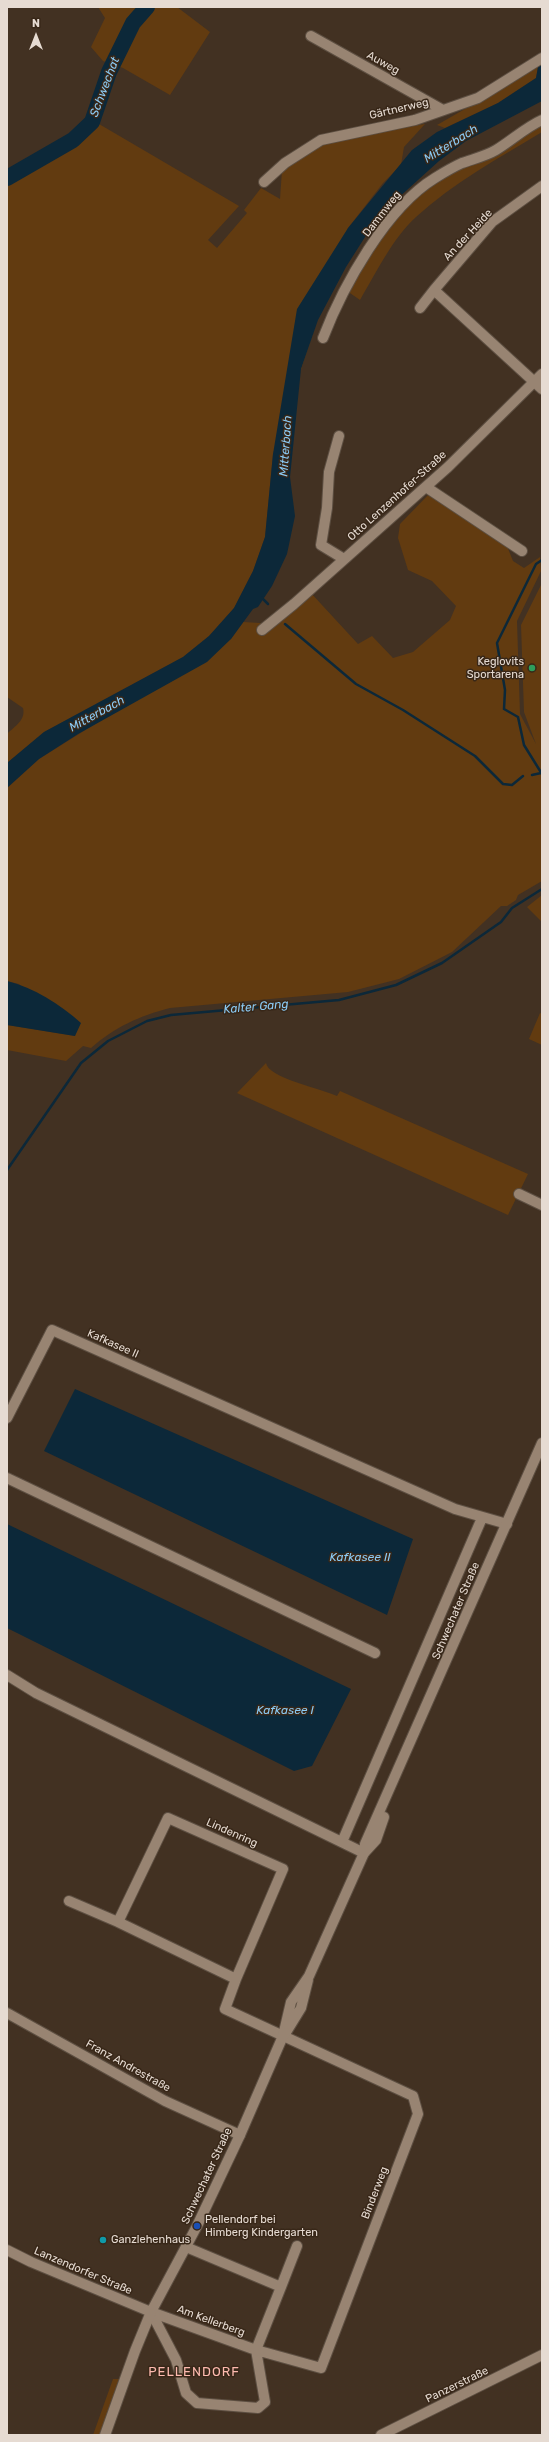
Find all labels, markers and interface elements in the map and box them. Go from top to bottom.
north arrow [16,16,56,56]
text: N [32,17,40,30]
street label: Auweg [364,49,402,77]
water label: Schwechat [87,55,123,119]
street label: Gärtnerweg [368,96,430,122]
water label: Mitterbach [421,122,481,166]
street label: Dammweg [360,188,404,240]
street label: An der Heide [441,206,495,264]
water label: Mitterbach [277,415,295,477]
street label: Otto Lenzenhofer-Straße [345,448,449,544]
place label: Keglovits Sportarena [467,655,524,681]
marker: Keglovits Sportarena [527,663,537,673]
water label: Mitterbach [67,693,127,735]
water label: Kalter Gang [223,997,289,1017]
street label: Kafkasee II [85,1327,141,1361]
water label: Kafkasee II [330,1551,390,1565]
street label: Schwechater Straße [430,1560,482,1662]
water label: Kafkasee I [256,1704,314,1718]
street label: Lindenring [204,1816,260,1850]
street label: Franz Andrestraße [83,2037,173,2095]
street label: Schwechater Straße [179,2126,235,2226]
street label: Binderweg [359,2165,391,2221]
place label: Pellendorf bei Himberg Kindergarten [205,2213,318,2239]
marker: Pellendorf bei Himberg Kindergarten [192,2221,202,2231]
place label: Ganzlehenhaus [111,2233,190,2247]
marker: Ganzlehenhaus [98,2235,108,2245]
street label: Lanzendorfer Straße [32,2244,134,2298]
street label: Am Kellerberg [175,2303,247,2339]
district label: PELLENDORF [148,2364,240,2380]
street label: Panzerstraße [423,2364,491,2406]

